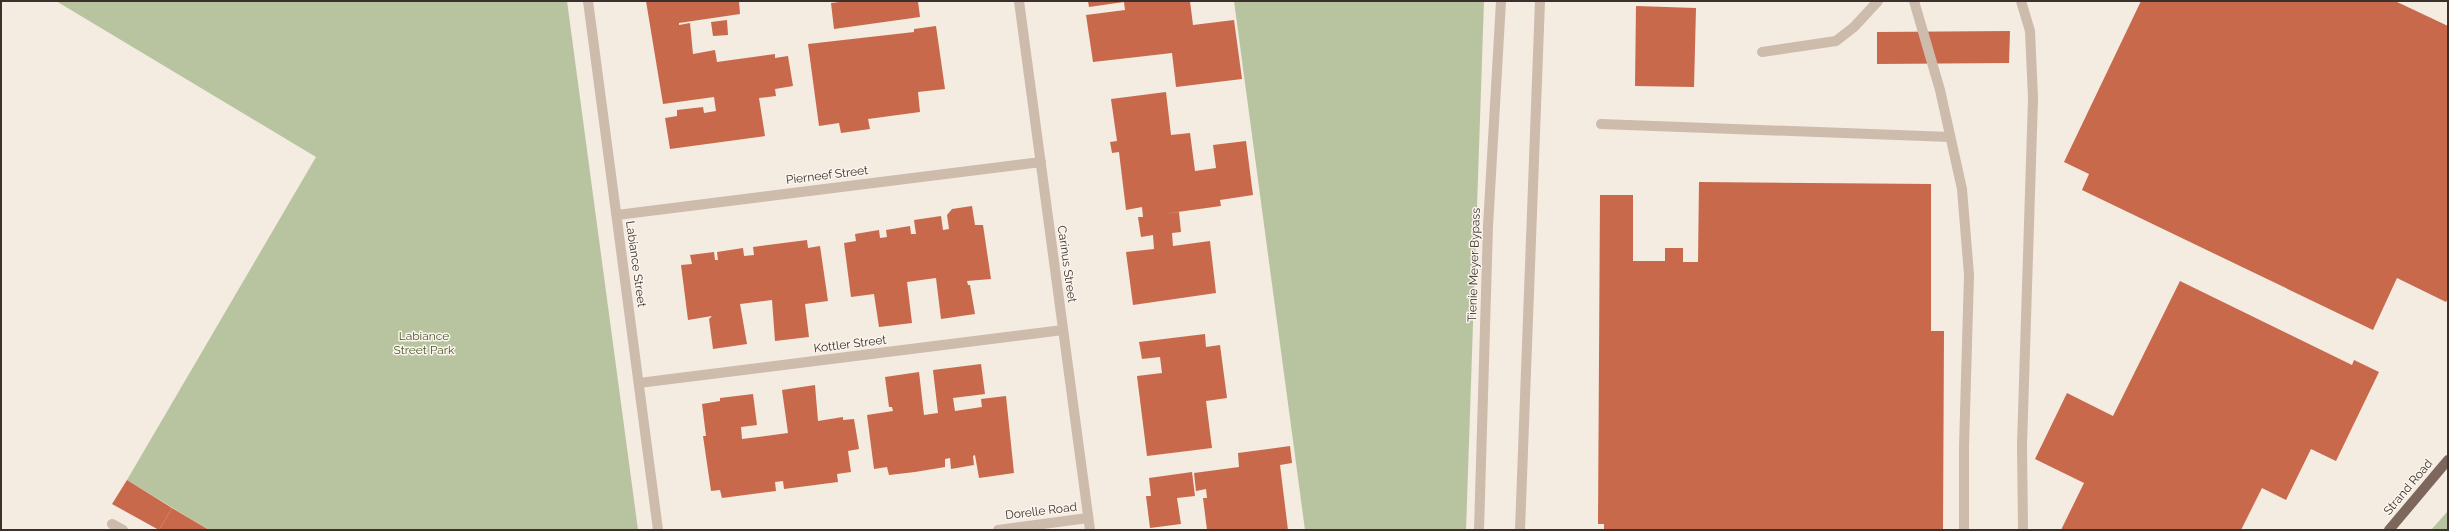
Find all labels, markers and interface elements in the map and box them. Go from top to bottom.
street label: Pierneef Street [785,163,869,187]
street label: Tienie Meyer Bypass [1465,207,1483,322]
street label: Labiance Street [623,220,649,308]
street label: Carinus Street [1055,224,1079,304]
park label: Labiance Street Park [394,329,455,357]
street label: Kottler Street [813,333,887,355]
street label: Strand Road [2381,456,2435,518]
street label: Dorelle Road [1004,500,1078,522]

